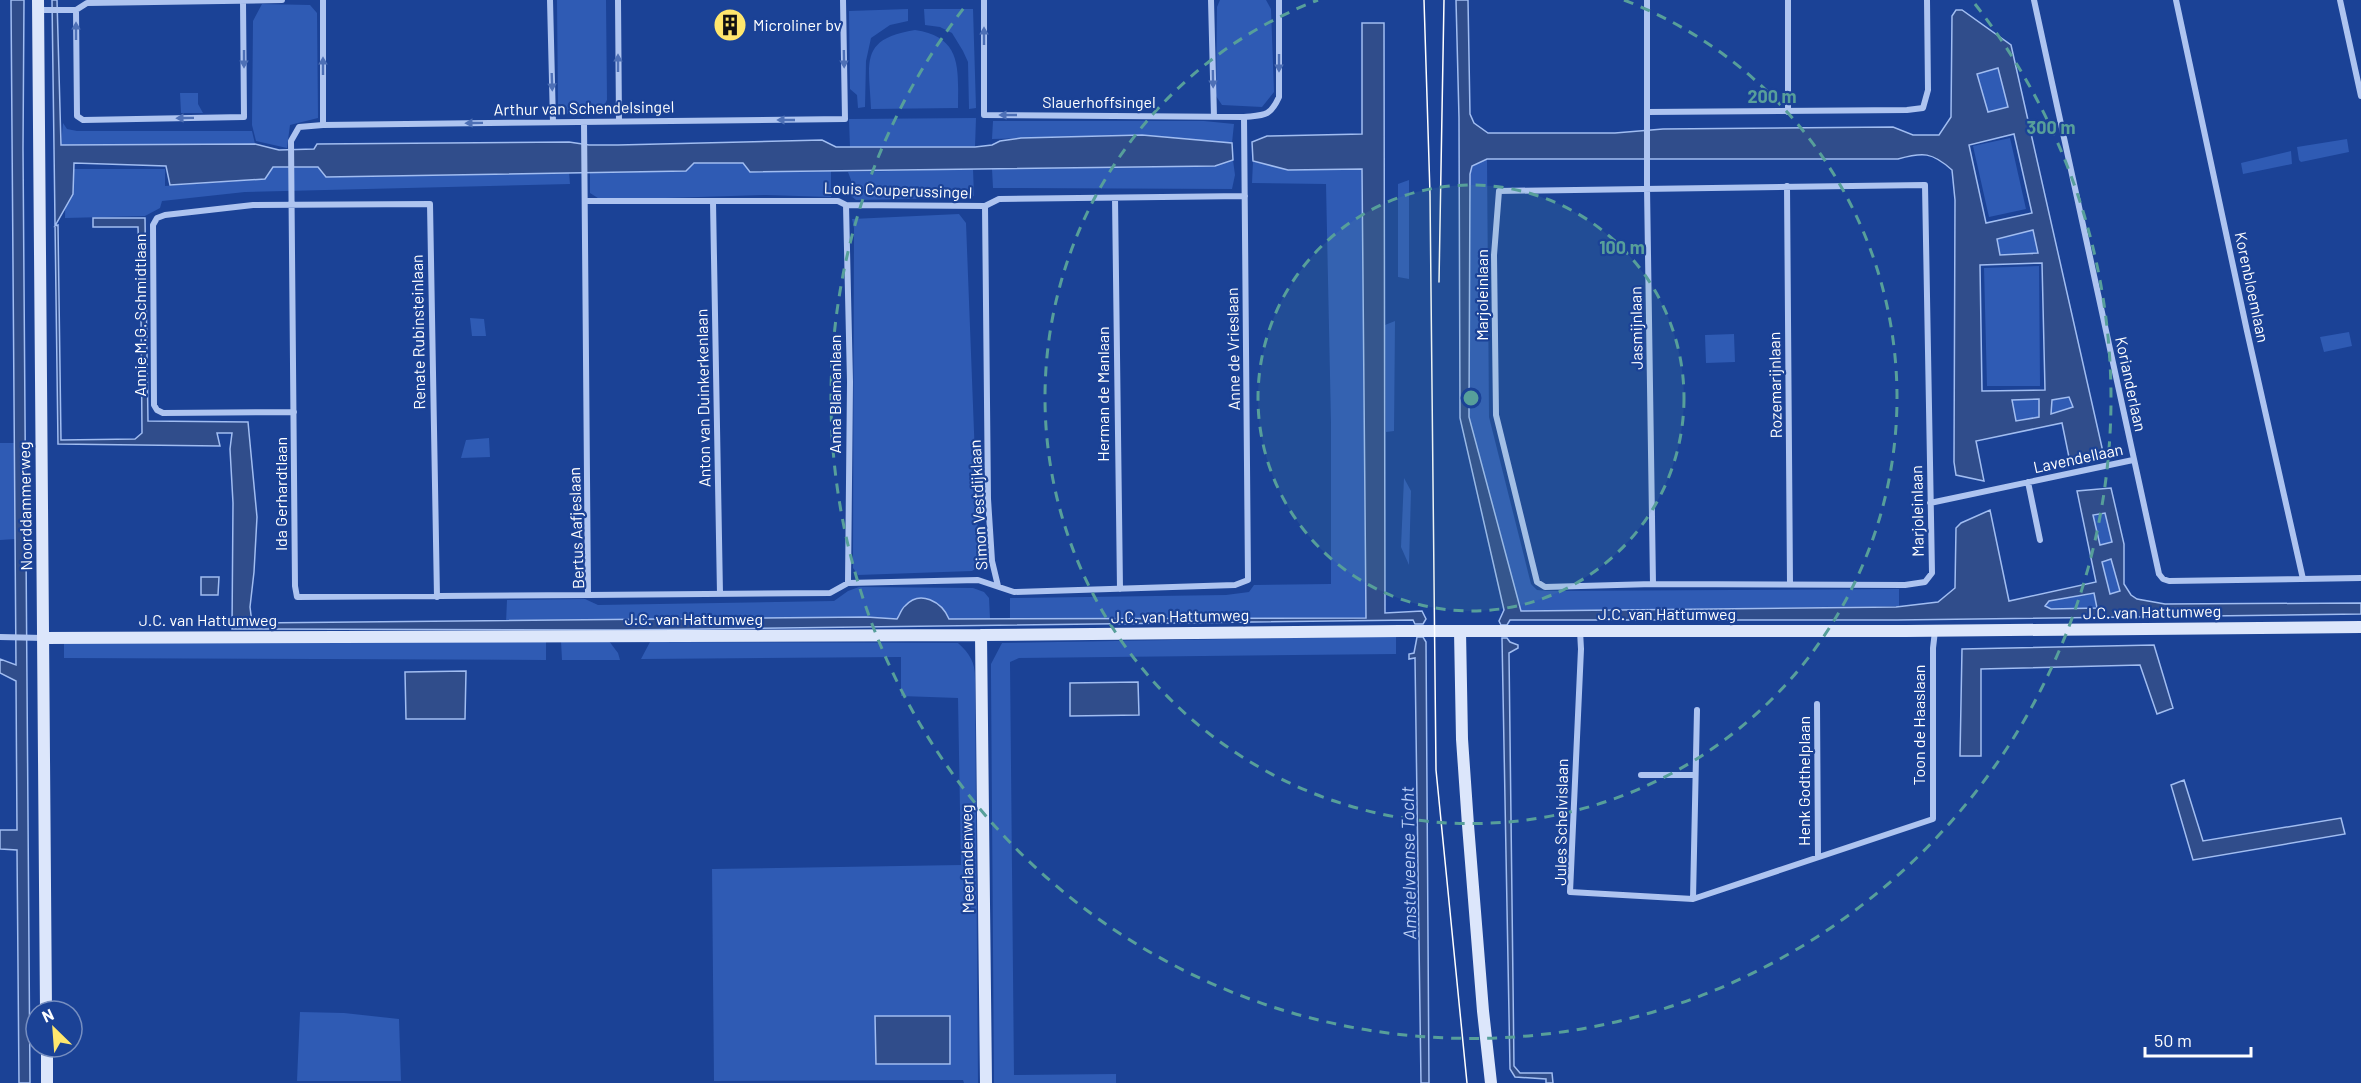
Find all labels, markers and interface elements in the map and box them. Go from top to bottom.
building icon: Microliner bv [712,7,748,43]
place label: Microliner bv [753,15,842,34]
one-way arrow [71,21,81,40]
one-way arrow [979,27,989,46]
one-way arrow [239,49,248,68]
one-way arrow [839,49,849,68]
one-way arrow [613,53,623,72]
one-way arrow [1274,53,1284,72]
one-way arrow [318,57,328,76]
one-way arrow [1208,70,1217,89]
one-way arrow [547,73,557,92]
text: 200 m [1747,85,1797,107]
street label: Slauerhoffsingel [1042,92,1156,111]
street label: Arthur van Schendelsingel [494,96,674,119]
one-way arrow [999,110,1018,120]
one-way arrow [176,113,195,123]
one-way arrow [777,115,796,124]
text: 300 m [2027,116,2075,138]
one-way arrow [464,118,483,128]
street label: Louis Couperussingel [823,177,973,202]
street label: Korenbloemlaan [2231,230,2273,344]
street label: Annie M.G. Schmidtlaan [130,234,149,396]
text: 100 m [1599,236,1645,258]
street label: Marjoleinlaan [1472,249,1491,341]
street label: Renate Rubinsteinlaan [407,254,428,410]
street label: Jasmijnlaan [1625,286,1646,370]
street label: Anne de Vrieslaan [1222,287,1243,411]
street label: Anton van Duinkerkenlaan [691,309,714,487]
street label: Herman de Manlaan [1093,326,1112,462]
street label: Rozemarijnlaan [1764,332,1785,438]
street label: Anna Blamanlaan [825,335,844,453]
street label: Korianderlaan [2112,335,2151,433]
centre of rings [1461,388,1481,408]
street label: Ida Gerhardtlaan [271,437,290,551]
street label: Simon Vestdijklaan [965,439,990,571]
street label: Lavendellaan [2031,439,2124,476]
street label: Noorddammerweg [14,441,35,571]
street label: Marjoleinlaan [1906,465,1927,557]
street label: Bertus Aafjeslaan [564,467,587,589]
street label: J.C. van Hattumweg [2083,601,2221,622]
street label: J.C. van Hattumweg [1598,604,1736,623]
street label: J.C. van Hattumweg [1111,605,1249,626]
street label: J.C. van Hattumweg [625,609,763,628]
street label: J.C. van Hattumweg [139,610,277,629]
street label: Toon de Haaslaan [1909,665,1928,785]
street label: Henk Godthelplaan [1794,716,1813,846]
street label: Jules Schelvislaan [1550,758,1571,886]
water label: Amstelveense Tocht [1396,786,1420,940]
street label: Meerlandenweg [956,804,977,914]
north arrow [24,999,84,1059]
text: N [39,1004,56,1026]
scale bar [2145,1020,2252,1058]
text: 50 m [2154,1029,2192,1051]

